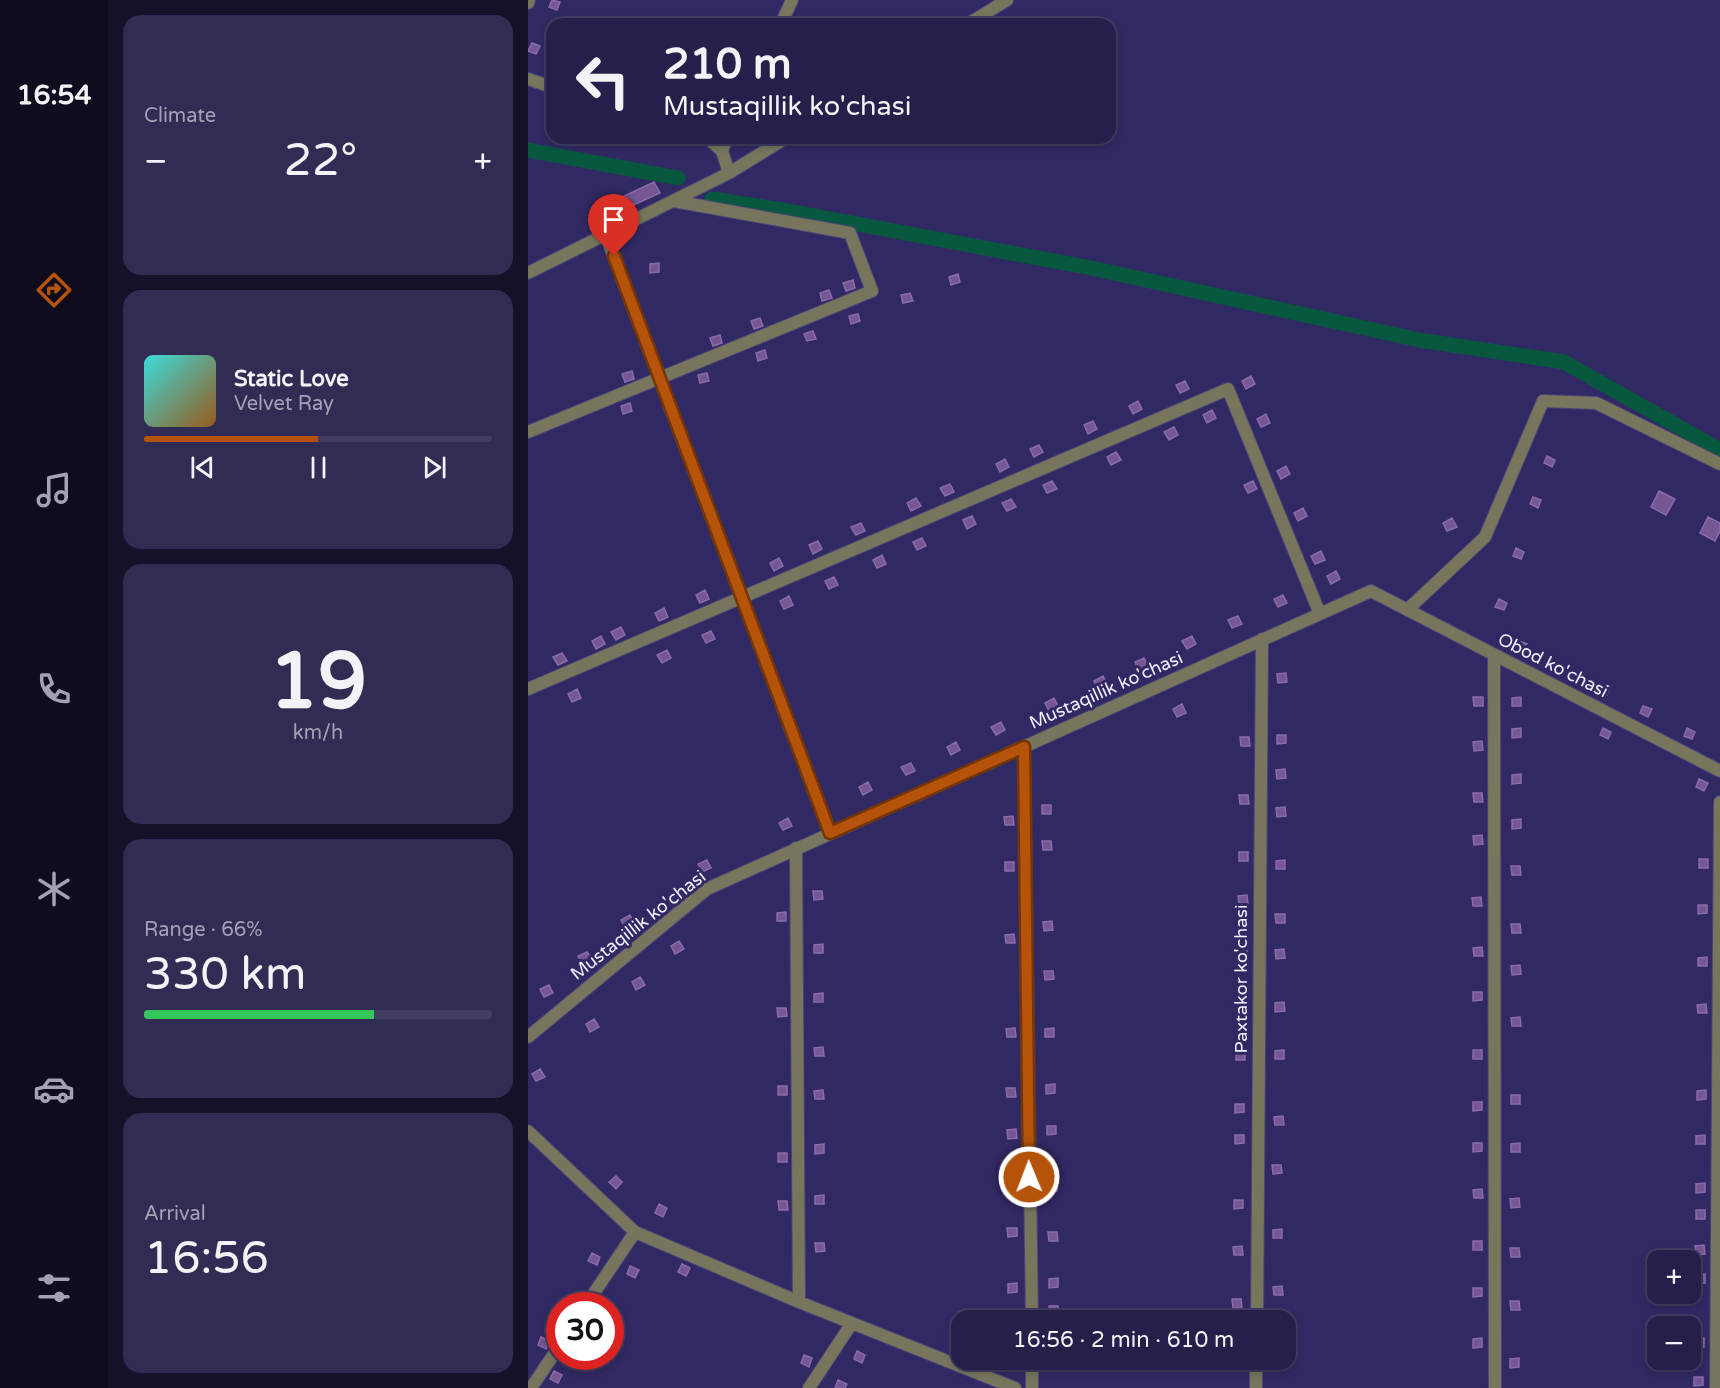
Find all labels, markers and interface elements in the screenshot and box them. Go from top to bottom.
text: 210 m [663,39,792,90]
icon: left [564,42,642,120]
text: 16:54 [17,79,91,112]
text: Mustaqillik ko'chasi [663,90,911,123]
text: Climate [144,104,216,128]
text: 22° [284,134,357,188]
text: − [144,142,168,181]
text: + [473,142,492,181]
pin [588,194,639,256]
icon: arrive [597,203,630,236]
icon: directions [33,269,75,311]
text: Static Love [234,366,349,392]
text: Velvet Ray [234,392,334,416]
icon: previous [186,451,219,484]
icon: pause [302,451,335,484]
icon: next [418,451,451,484]
icon: music [33,469,75,511]
street label: Obod ko'chasi [1494,628,1612,702]
text: 19 [269,635,367,729]
street label: Mustaqillik ko'chasi [1026,646,1186,734]
icon: phone [33,668,75,710]
text: km/h [293,721,343,745]
street label: Mustaqillik ko'chasi [566,865,710,985]
icon: climate [33,868,75,910]
street label: Paxtakor ko'chasi [1230,905,1252,1053]
text: Range · 66% [144,918,263,942]
text: 330 km [144,948,306,1002]
icon: car [33,1068,75,1110]
position arrow [997,1145,1061,1209]
text: Arrival [144,1202,206,1226]
text: 16:56 [144,1232,269,1286]
map controls [1647,1250,1701,1370]
button: + [1647,1250,1701,1304]
icon: filters [33,1267,75,1309]
speed limit sign: 30 [546,1292,624,1370]
button: − [1647,1316,1701,1370]
text: 16:56 · 2 min · 610 m [1013,1327,1234,1353]

